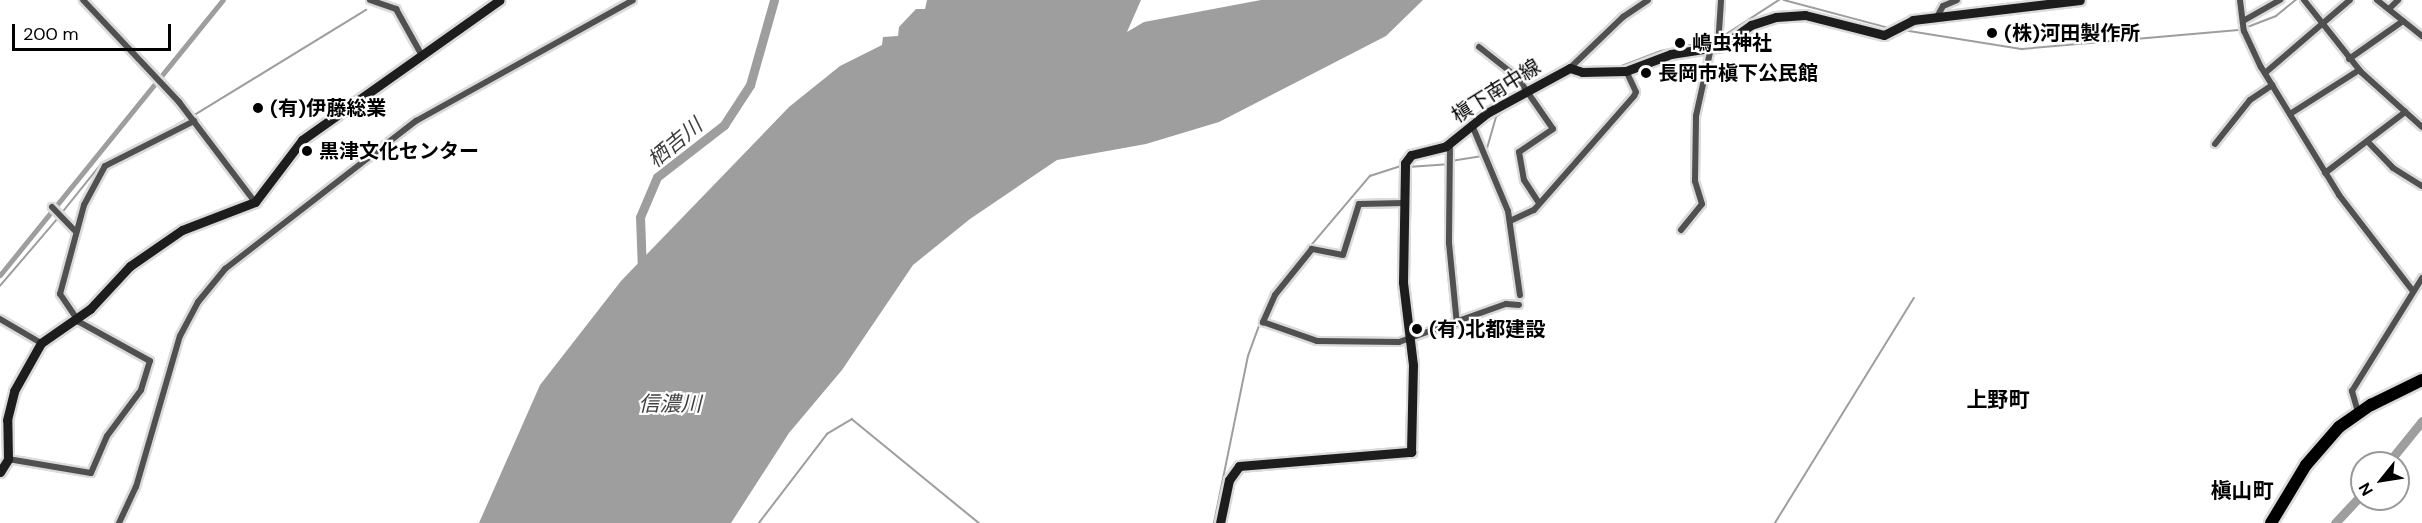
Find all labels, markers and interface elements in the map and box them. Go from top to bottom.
scale bar [15,12,174,50]
place label: (株)河田製作所 [2004,21,2140,45]
text: 200 m [23,22,79,46]
marker: (株)河田製作所 [1985,26,1999,40]
place label: 嶋虫神社 [1692,31,1772,55]
marker: 嶋虫神社 [1673,36,1687,50]
street label: 槇下南中線 [1447,54,1545,128]
place label: 長岡市槇下公民館 [1658,61,1818,85]
marker: 長岡市槇下公民館 [1639,66,1653,80]
place label: (有)伊藤総業 [270,96,386,120]
marker: (有)伊藤総業 [251,101,265,115]
water label: 栖吉川 [643,113,707,173]
place label: 黒津文化センター [319,139,479,163]
marker: 黒津文化センター [300,144,314,158]
place label: (有)北都建設 [1429,317,1545,341]
marker: (有)北都建設 [1410,322,1424,336]
district label: 上野町 [1967,387,2029,413]
water label: 信濃川 [639,391,701,417]
north arrow [2350,451,2410,511]
district label: 槇山町 [2211,478,2273,504]
text: N [2354,479,2378,500]

